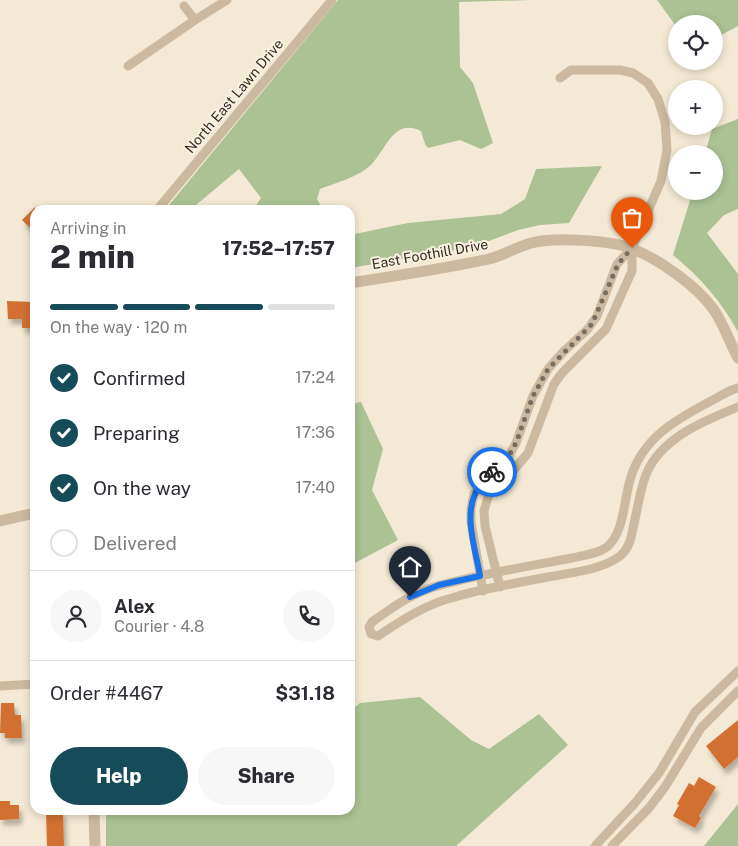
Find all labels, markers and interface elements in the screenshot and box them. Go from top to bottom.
map controls [668,15,723,200]
button: locate [668,15,723,70]
street label: North East Lawn Drive [182,36,286,156]
button: + [668,80,723,135]
button: − [668,145,723,200]
pin [611,197,653,248]
icon: bag [618,204,646,232]
text: Arriving in [50,219,126,238]
street label: East Foothill Drive [371,236,490,272]
text: 17:52–17:57 [222,237,335,259]
text: 2 min [50,238,135,275]
text: On the way · 120 m [50,318,187,337]
icon: check [50,364,78,392]
text: Confirmed [93,367,186,389]
text: 17:24 [295,368,335,387]
icon: check [50,419,78,447]
text: Preparing [93,422,180,444]
text: 17:36 [295,423,335,442]
courier [467,447,517,497]
icon: bike [478,458,506,486]
icon: check [50,474,78,502]
text: On the way [93,477,191,499]
text: 17:40 [296,478,335,497]
text: Delivered [93,532,177,554]
pin [389,546,431,597]
icon: home [396,553,424,581]
button: person [50,590,102,642]
button: phone [283,590,335,642]
text: Alex [114,595,155,617]
text: Courier · 4.8 [114,617,204,636]
text: Order #4467 [50,682,163,704]
text: $31.18 [275,682,335,704]
button: Help [50,747,188,805]
button: Share [198,747,335,805]

